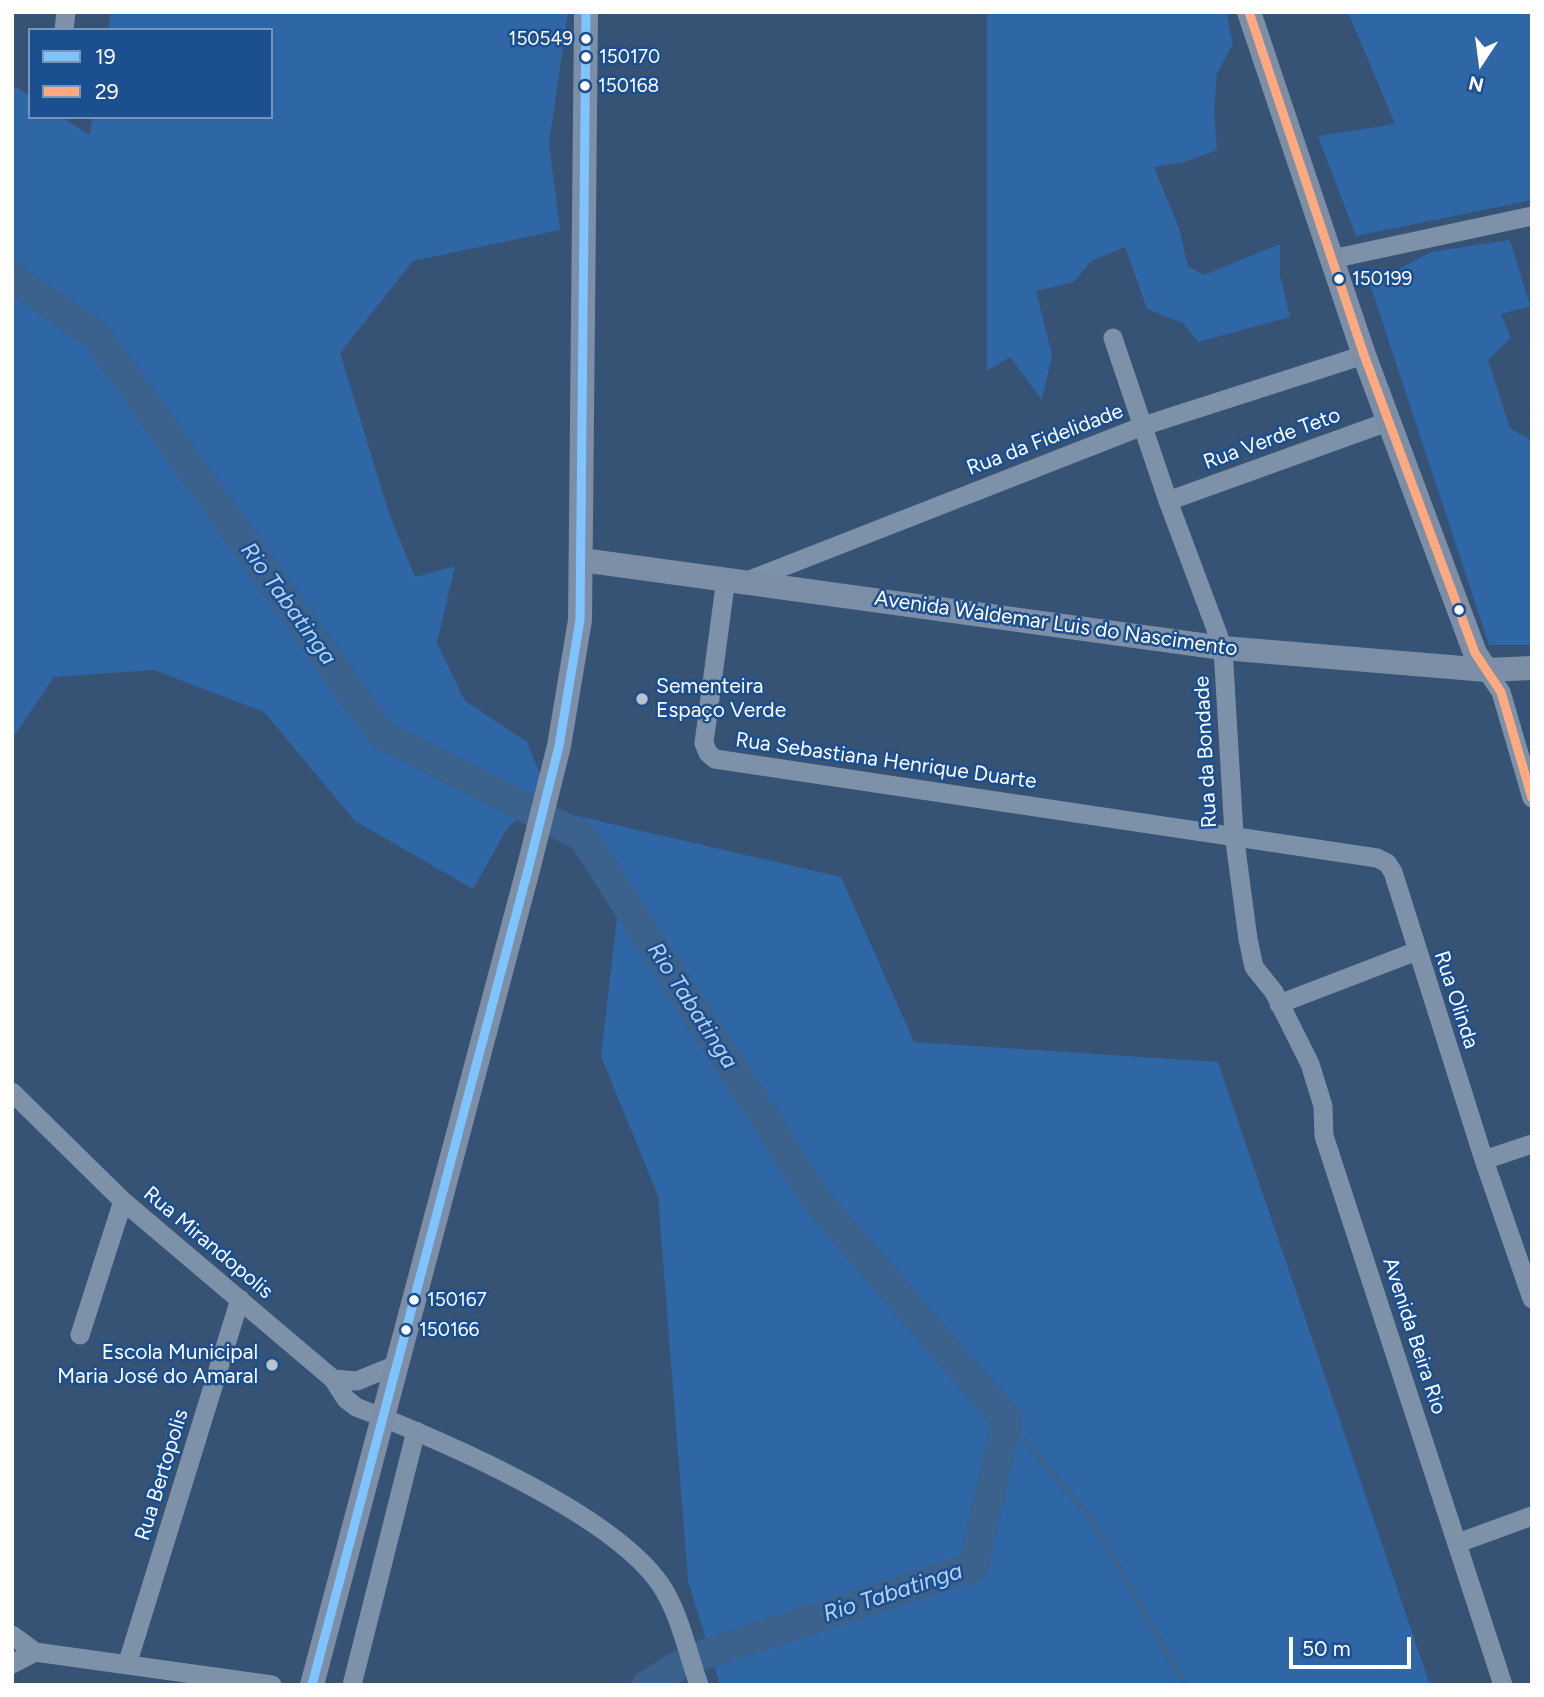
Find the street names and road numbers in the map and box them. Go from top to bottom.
street label: Rua da Fidelidade [963,399,1127,481]
street label: Rua Verde Teto [1200,403,1344,475]
street label: Avenida Waldemar Luis do Nascimento [873,586,1239,662]
street label: Rua da Bondade [1189,675,1223,829]
street label: Rua Sebastiana Henrique Duarte [734,727,1038,795]
street label: Rua Olinda [1428,948,1484,1052]
street label: Rua Mirandopolis [138,1182,278,1304]
street label: Avenida Beira Rio [1377,1254,1451,1418]
street label: Rua Bertopolis [130,1406,194,1544]

